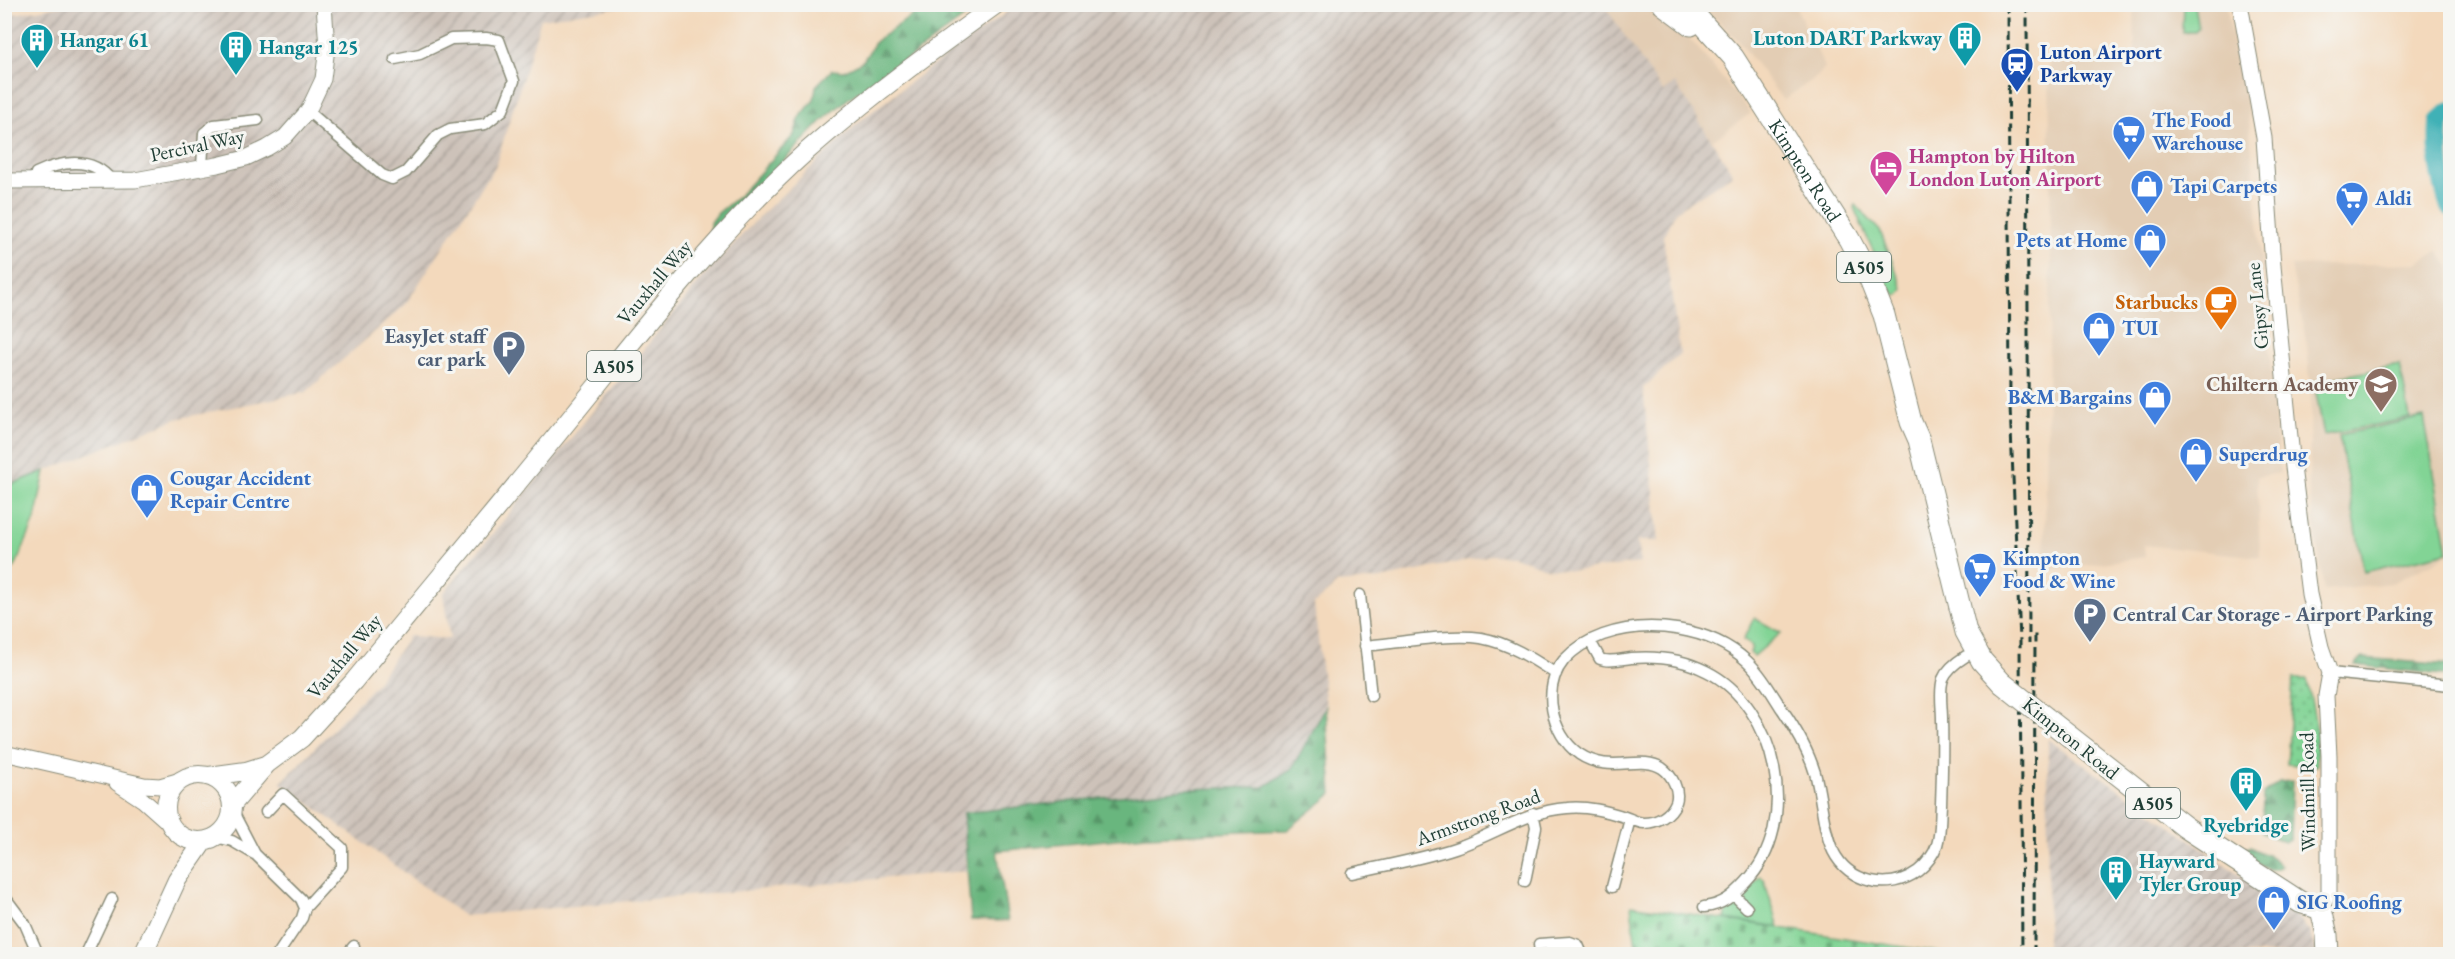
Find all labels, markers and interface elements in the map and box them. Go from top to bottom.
building icon: Luton DART Parkway [1947,20,1983,67]
building icon: Hangar 61 [19,22,55,69]
place label: Luton DART Parkway [1753,25,1942,51]
place label: Hangar 61 [60,27,149,53]
building icon: Hangar 125 [218,29,254,76]
place label: Hangar 125 [259,34,359,60]
place label: Luton Airport Parkway [2040,39,2162,88]
station icon: Luton Airport Parkway [1999,46,2035,93]
place label: The Food Warehouse [2152,107,2243,156]
street label: Kimpton Road [1763,114,1848,227]
supermarket icon: The Food Warehouse [2111,114,2147,161]
street label: Percival Way [148,122,247,168]
place label: Hampton by Hilton London Luton Airport [1909,143,2102,192]
hotel icon: Hampton by Hilton London Luton Airport [1868,149,1904,196]
shop icon: Tapi Carpets [2129,168,2165,215]
place label: Tapi Carpets [2170,173,2277,199]
supermarket icon: Aldi [2334,180,2370,227]
place label: Aldi [2374,185,2412,211]
shop icon: Pets at Home [2132,222,2168,269]
place label: Pets at Home [2016,227,2127,253]
street label: Vauxhall Way [611,234,697,330]
road number: A505 [1837,252,1891,282]
street label: Gipsy Lane [2240,261,2274,351]
cafe icon: Starbucks [2203,284,2239,331]
place label: Starbucks [2116,289,2198,315]
shop icon: TUI [2081,310,2117,357]
place label: TUI [2122,315,2158,341]
place label: EasyJet staff car park [385,323,489,372]
parking icon: EasyJet staff car park [491,329,527,376]
road number: A505 [587,351,641,381]
school or university icon: Chiltern Academy [2363,366,2399,413]
place label: Chiltern Academy [2206,371,2358,397]
shop icon: B&M Bargains [2137,379,2173,426]
place label: B&M Bargains [2008,384,2132,410]
shop icon: Superdrug [2178,436,2214,483]
place label: Superdrug [2219,441,2309,467]
place label: Cougar Accident Repair Centre [170,465,311,514]
shop icon: Cougar Accident Repair Centre [129,472,165,519]
place label: Kimpton Food & Wine [2003,545,2115,594]
supermarket icon: Kimpton Food & Wine [1962,551,1998,598]
parking icon: Central Car Storage - Airport Parking [2072,596,2108,643]
place label: Central Car Storage - Airport Parking [2113,601,2434,627]
street label: Vauxhall Way [301,608,387,704]
street label: Kimpton Road [2017,691,2125,785]
street label: Windmill Road [2293,731,2321,852]
building icon: Ryebridge [2228,765,2264,812]
street label: Armstrong Road [1411,782,1545,852]
road number: A505 [2126,788,2180,818]
place label: Ryebridge [2203,812,2289,838]
place label: Hayward Tyler Group [2139,848,2241,897]
building icon: Hayward Tyler Group [2098,854,2134,901]
shop icon: SIG Roofing [2256,884,2292,931]
place label: SIG Roofing [2297,889,2403,915]

